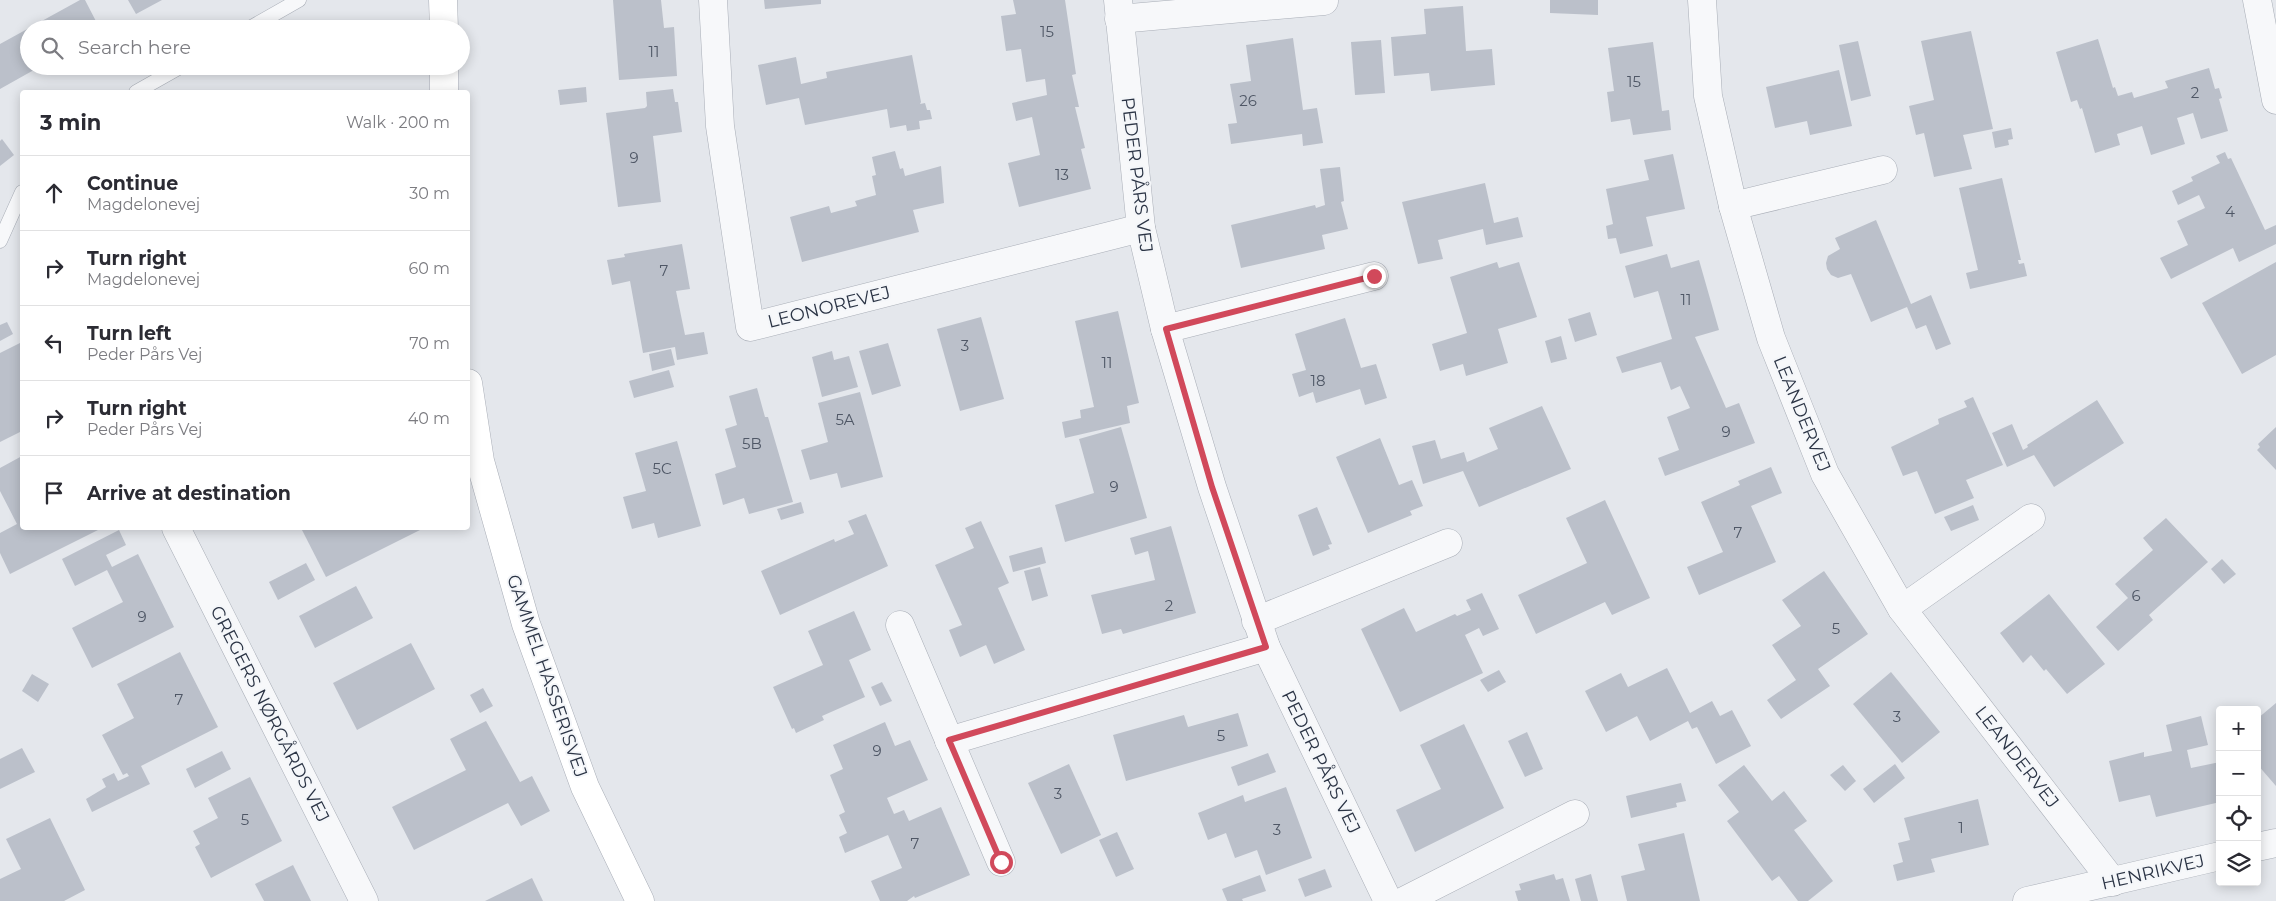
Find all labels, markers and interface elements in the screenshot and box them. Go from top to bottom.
search box [20,20,470,75]
house number: 15 [1040,22,1054,41]
icon: search [38,34,66,62]
text: Search here [78,36,191,59]
house number: 11 [649,42,659,61]
house number: 15 [1627,72,1641,91]
house number: 2 [2191,83,2199,102]
house number: 26 [1239,91,1257,110]
street label: PEDER PÅRS VEJ [1117,96,1158,254]
text: 3 min [40,110,101,135]
text: Walk · 200 m [346,113,450,132]
house number: 9 [629,148,639,167]
house number: 13 [1055,165,1069,184]
text: Continue [87,172,178,195]
icon: ahead [40,179,68,207]
text: 30 m [409,184,450,203]
text: Magdelonevej [87,195,200,214]
house number: 4 [2225,202,2235,221]
text: Turn right [87,247,187,270]
icon: right [40,254,68,282]
text: 60 m [408,259,450,278]
house number: 7 [660,261,669,280]
route end [1363,265,1386,288]
text: Magdelonevej [87,270,200,289]
street label: LEONOREVEJ [765,281,893,333]
house number: 11 [1681,290,1691,309]
text: Turn left [87,322,172,345]
icon: left [40,329,68,357]
text: 70 m [409,334,450,353]
house number: 3 [961,336,969,355]
text: Peder Pårs Vej [87,345,202,364]
house number: 11 [1102,353,1112,372]
street label: LEANDERVEJ [1769,353,1835,475]
house number: 18 [1311,371,1326,390]
text: Turn right [87,397,187,420]
icon: right [40,404,68,432]
text: 40 m [408,409,450,428]
house number: 5A [835,410,855,429]
text: Peder Pårs Vej [87,420,202,439]
house number: 9 [1721,422,1731,441]
house number: 5B [742,434,762,453]
house number: 5C [652,459,672,478]
house number: 9 [1109,477,1119,496]
icon: arrive [40,479,68,507]
text: Arrive at destination [87,482,291,505]
house number: 7 [1734,523,1743,542]
street label: GAMMEL HASSERISVEJ [502,572,592,780]
house number: 6 [2131,586,2141,605]
house number: 2 [1165,596,1173,615]
street label: GREGERS NØRGÅRDS VEJ [206,602,335,826]
house number: 9 [137,607,147,626]
house number: 5 [1832,619,1840,638]
street label: PEDER PÅRS VEJ [1277,686,1366,837]
house number: 7 [175,690,184,709]
street label: LEANDERVEJ [1970,702,2064,812]
map controls [2216,706,2261,886]
button: + [2216,706,2261,751]
house number: 3 [1893,707,1901,726]
house number: 5 [1217,726,1225,745]
house number: 9 [872,741,882,760]
button: − [2216,751,2261,796]
house number: 3 [1054,784,1062,803]
button: locate [2216,796,2261,841]
house number: 5 [241,810,249,829]
house number: 1 [1958,818,1964,837]
house number: 3 [1273,820,1281,839]
house number: 7 [911,834,920,853]
button: layers [2216,841,2261,886]
street label: HENRIKVEJ [2099,849,2207,895]
route start [990,851,1013,874]

